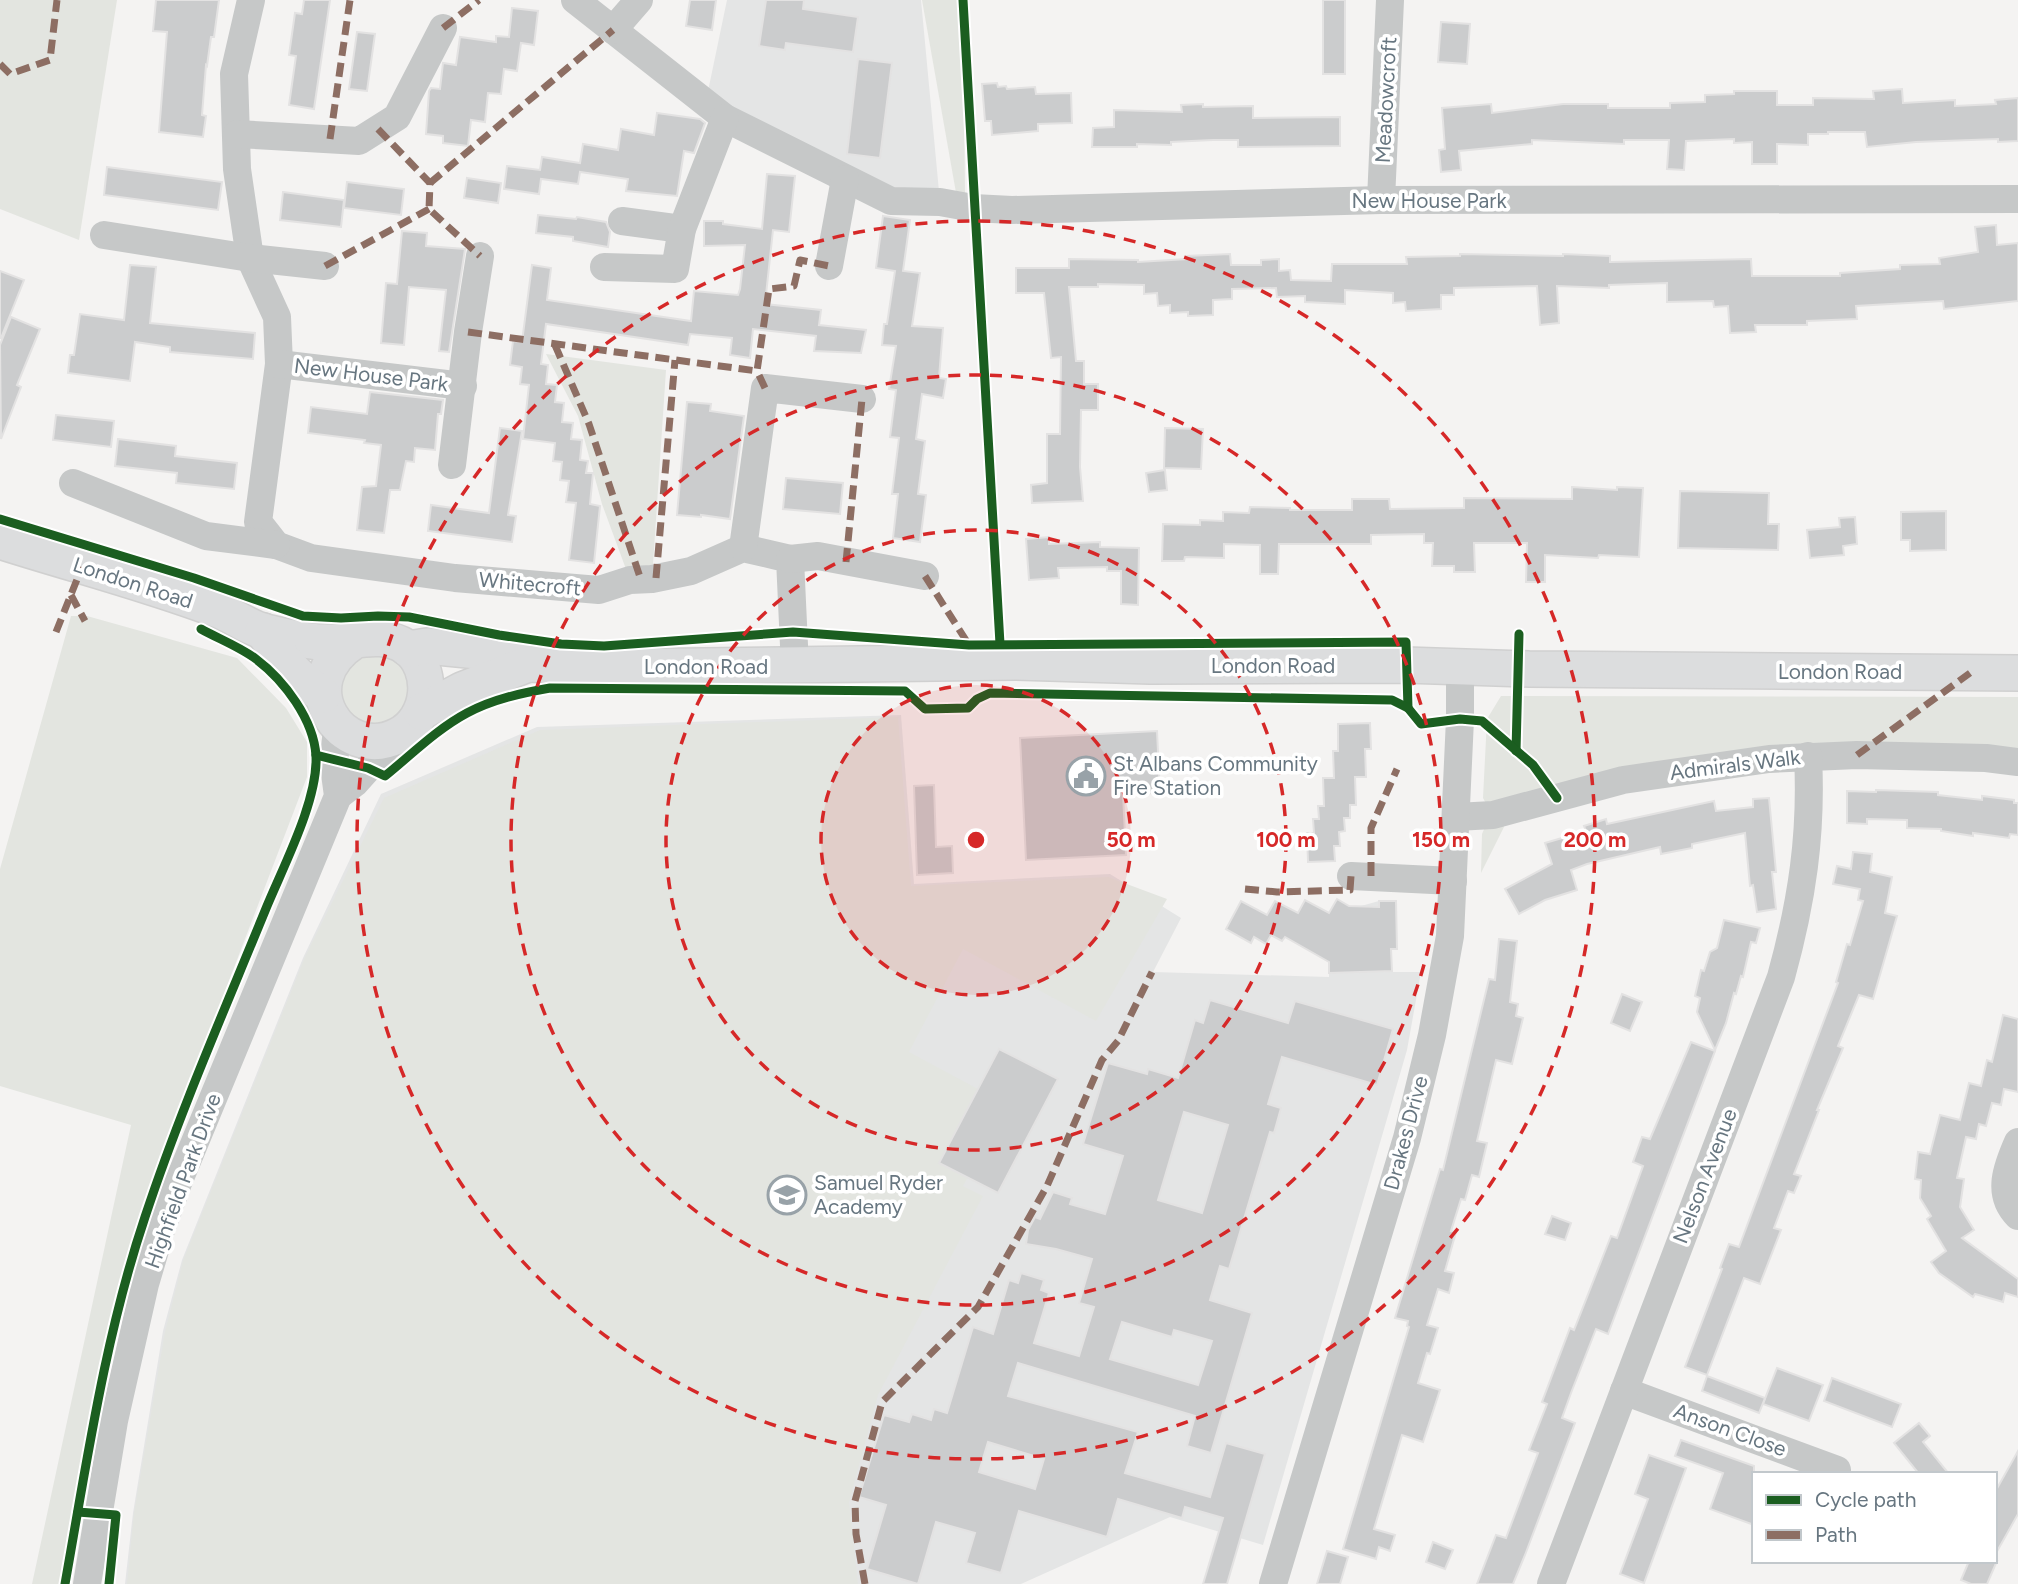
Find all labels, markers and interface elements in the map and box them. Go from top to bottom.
street label: Meadowcroft [1370,36,1401,164]
street label: New House Park [1351,188,1507,213]
street label: New House Park [293,353,450,396]
street label: London Road [70,551,196,614]
street label: Whitecroft [478,567,582,600]
street label: London Road [1211,653,1335,678]
street label: London Road [644,654,768,679]
street label: London Road [1778,659,1902,684]
street label: Admirals Walk [1668,744,1802,785]
place label: St Albans Community Fire Station [1113,751,1318,800]
public building icon: St Albans Community Fire Station [1065,755,1107,797]
text: 50 m [1106,827,1156,852]
text: 100 m [1256,827,1316,852]
text: 150 m [1412,827,1470,852]
text: 200 m [1564,827,1626,852]
centre of rings [964,828,988,852]
street label: Drakes Drive [1378,1073,1433,1193]
street label: Highfield Park Drive [139,1090,226,1272]
street label: Nelson Avenue [1667,1105,1742,1247]
place label: Samuel Ryder Academy [814,1170,943,1219]
school or university icon: Samuel Ryder Academy [766,1174,808,1216]
street label: Anson Close [1670,1398,1790,1461]
legend [1752,1472,1997,1563]
text: Cycle path [1815,1487,1916,1512]
text: Path [1815,1522,1857,1547]

